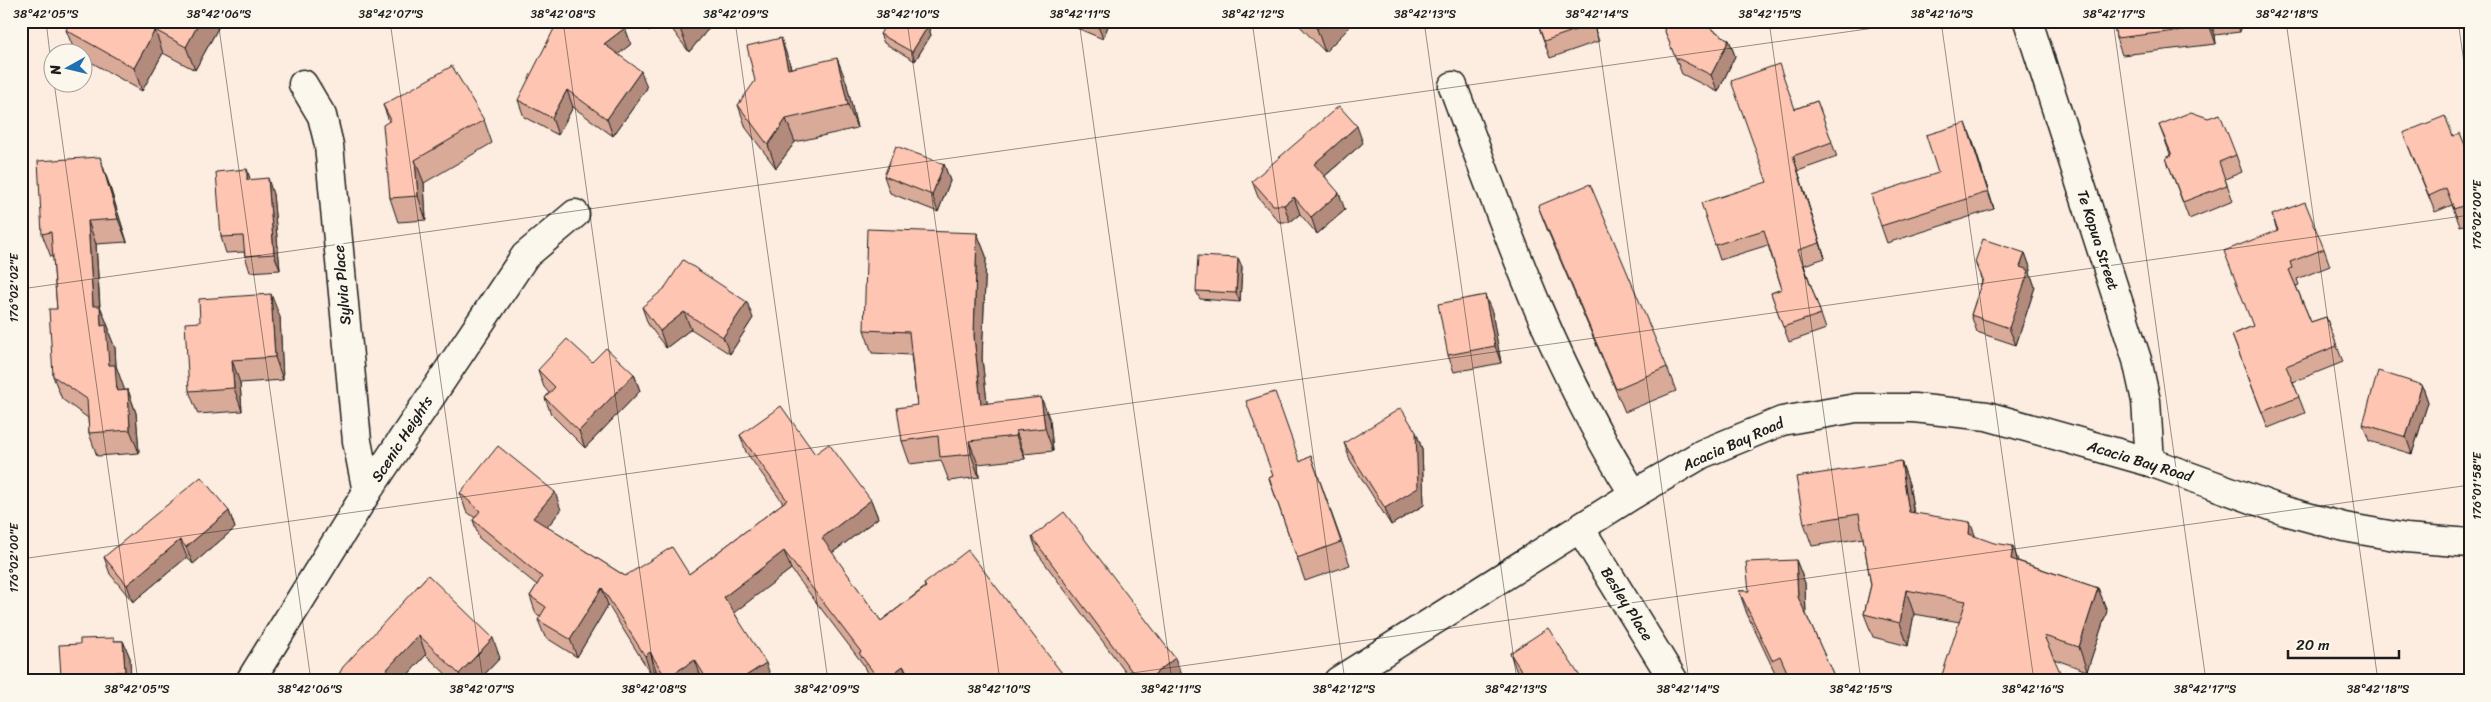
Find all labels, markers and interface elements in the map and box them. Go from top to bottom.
text: 38°42'05"S [13,3,79,25]
text: 38°42'06"S [187,3,252,25]
text: 38°42'07"S [359,3,424,25]
text: 38°42'08"S [530,3,596,25]
text: 38°42'09"S [703,3,769,25]
text: 38°42'10"S [876,3,940,25]
text: 38°42'11"S [1050,3,1111,25]
text: 38°42'12"S [1222,3,1285,25]
text: 38°42'13"S [1394,3,1457,25]
text: 38°42'14"S [1565,3,1629,25]
text: 38°42'15"S [1739,3,1802,25]
text: 38°42'16"S [1911,3,1974,25]
text: 38°42'17"S [2083,3,2146,25]
text: 38°42'18"S [2256,3,2319,25]
north arrow [42,42,92,92]
text: N [43,63,69,77]
text: 176°02'00"E [2466,179,2488,250]
street label: Te Kopua Street [2070,187,2127,294]
street label: Sylvia Place [326,244,358,326]
text: 176°02'02"E [3,252,25,323]
street label: Scenic Heights [364,390,440,487]
street label: Acacia Bay Road [1677,410,1789,478]
street label: Acacia Bay Road [2083,432,2197,490]
text: 176°01'58"E [2466,451,2488,520]
text: 176°02'00"E [3,522,25,593]
street label: Besley Place [1594,562,1660,647]
scale bar [2288,627,2400,659]
text: 20 m [2296,632,2330,658]
text: 38°42'05"S [104,678,170,700]
text: 38°42'06"S [278,678,343,700]
text: 38°42'07"S [450,678,515,700]
text: 38°42'08"S [621,678,687,700]
text: 38°42'09"S [794,678,860,700]
text: 38°42'10"S [967,678,1031,700]
text: 38°42'11"S [1141,678,1202,700]
text: 38°42'12"S [1313,678,1376,700]
text: 38°42'13"S [1485,678,1548,700]
text: 38°42'14"S [1656,678,1720,700]
text: 38°42'15"S [1830,678,1893,700]
text: 38°42'16"S [2002,678,2065,700]
text: 38°42'17"S [2174,678,2237,700]
text: 38°42'18"S [2347,678,2410,700]

